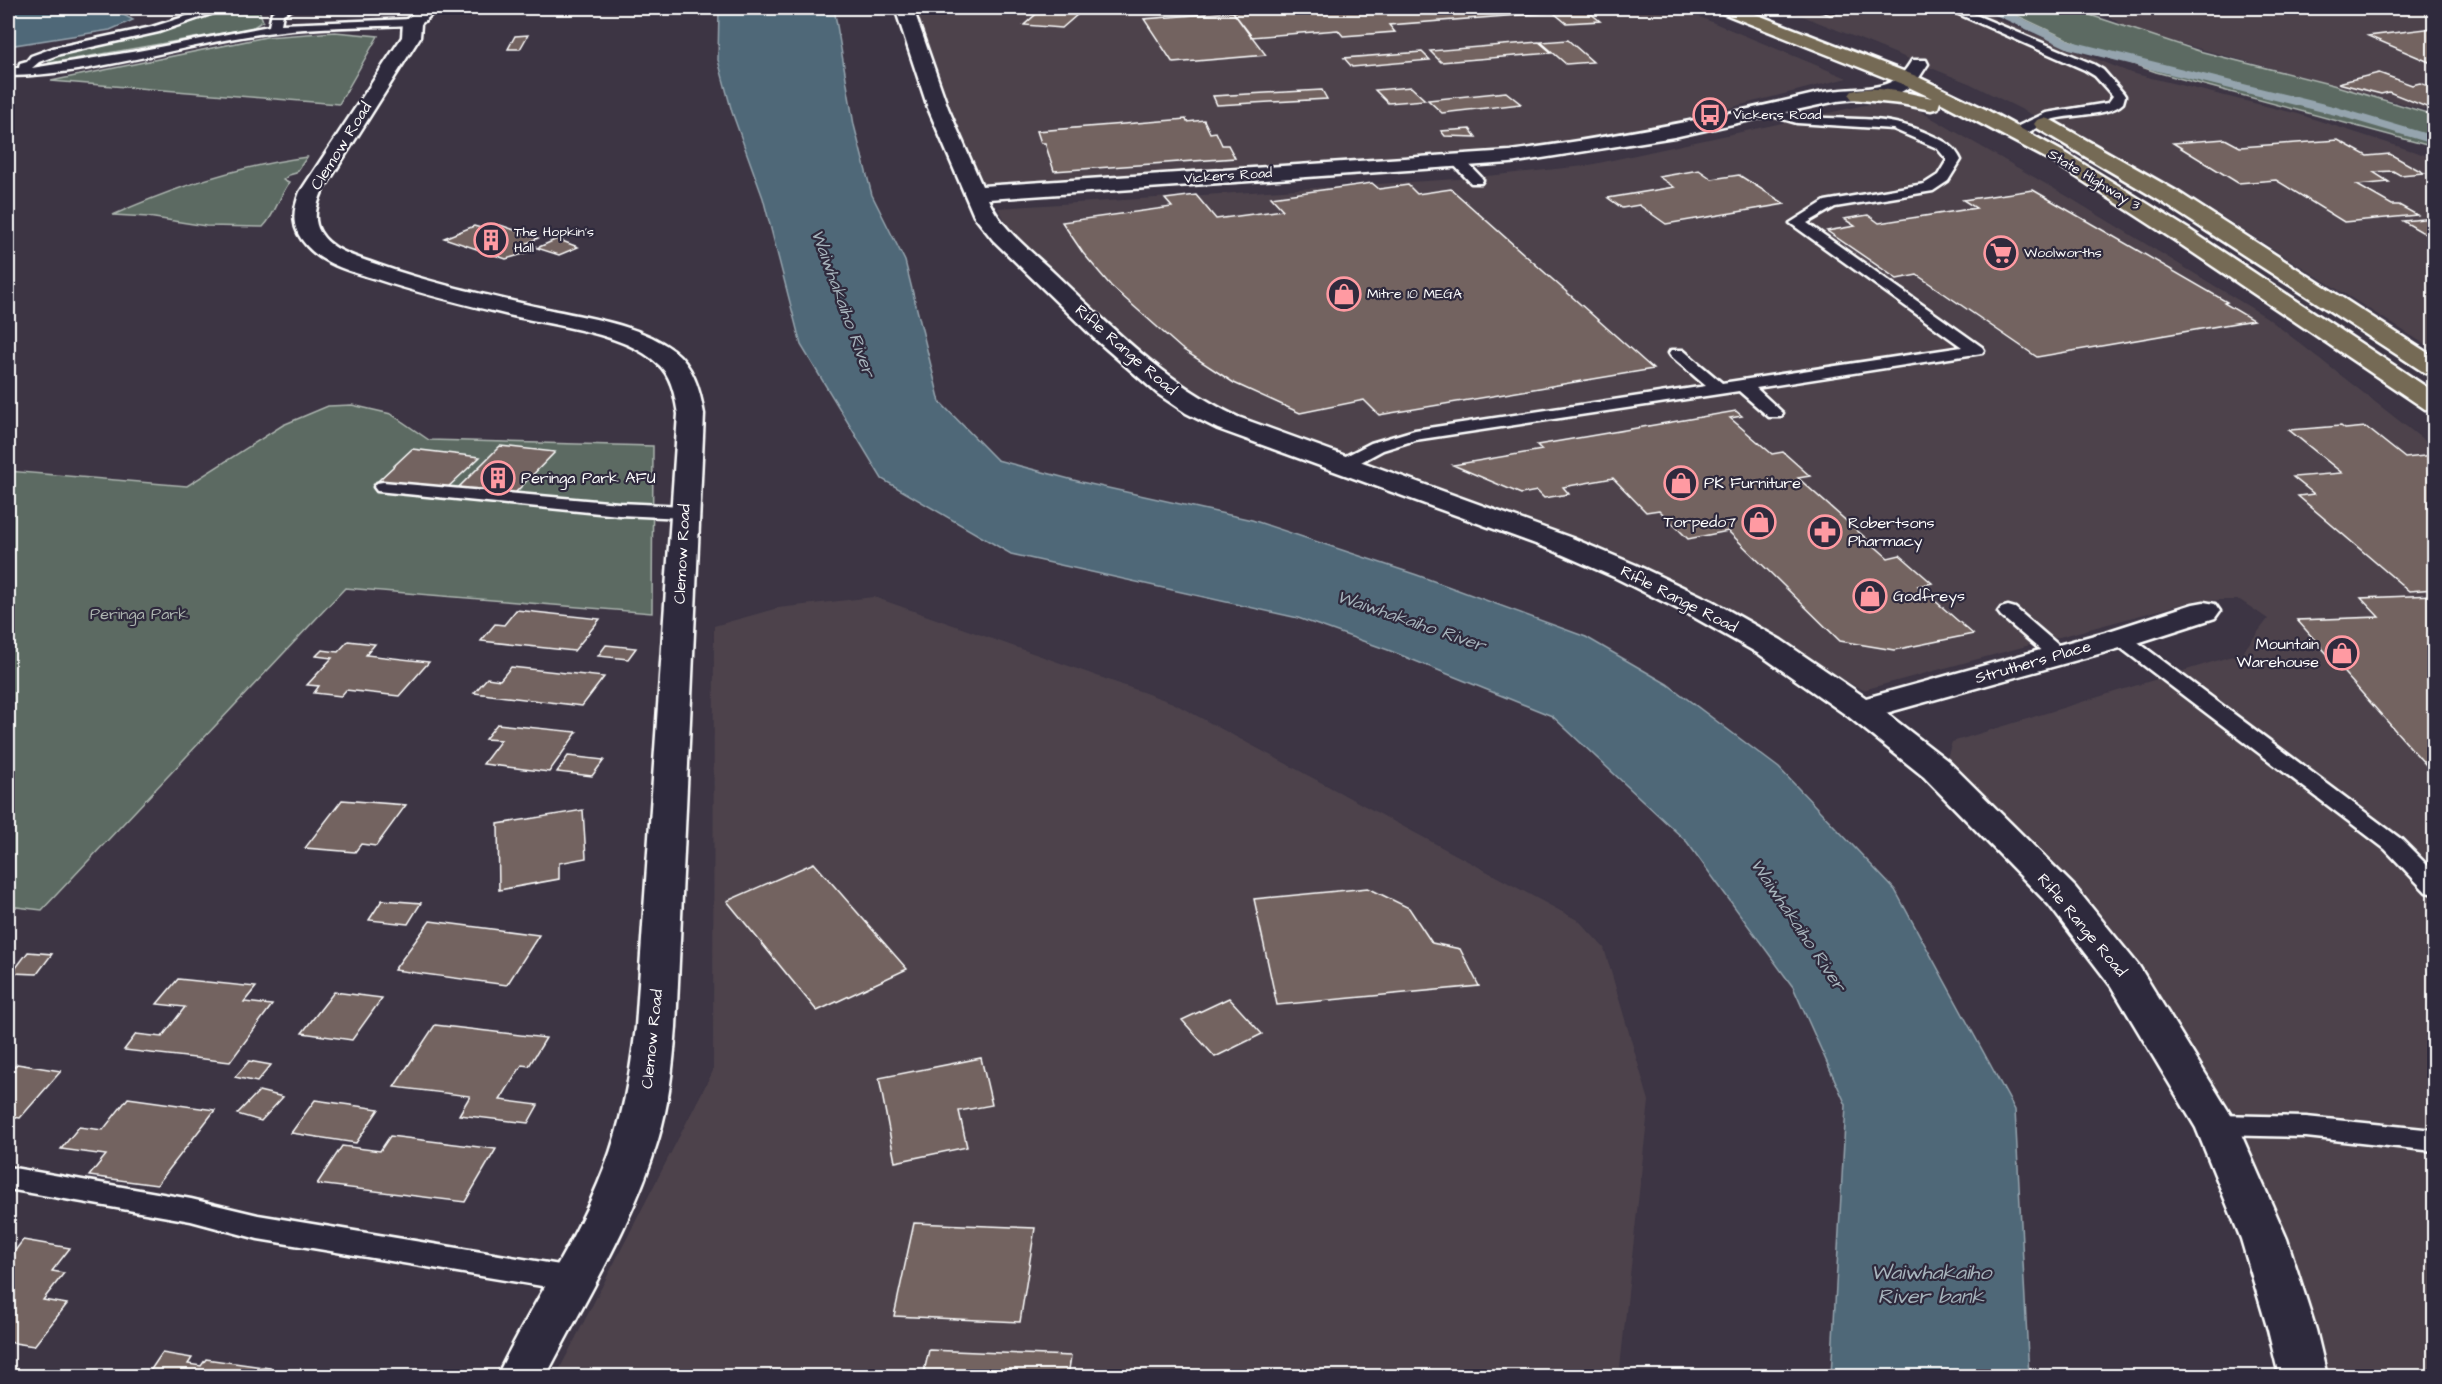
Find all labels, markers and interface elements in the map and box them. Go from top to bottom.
bus stop icon: Vickers Road [1692,97,1728,133]
street label: Clemow Road [305,98,377,194]
place label: Vickers Road [1733,105,1821,125]
street label: State Highway 3 [2044,145,2144,215]
street label: Vickers Road [1183,163,1273,189]
building icon: The Hopkin's Hall [473,222,509,258]
place label: The Hopkin's Hall [514,222,594,258]
water label: Waiwhakaiho River [805,226,882,382]
supermarket icon: Woolworths [1983,235,2019,271]
place label: Woolworths [2024,243,2102,263]
shop icon: Mitre 10 MEGA [1326,276,1362,312]
place label: Mitre 10 MEGA [1367,284,1462,304]
street label: Rifle Range Road [1070,300,1182,401]
building icon: Peringa Park AFU [480,460,516,496]
shop icon: PK Furniture [1663,465,1699,501]
place label: Peringa Park AFU [521,467,656,490]
place label: PK Furniture [1704,472,1801,494]
street label: Clemow Road [668,503,696,605]
shop icon: Torpedo7 [1741,504,1777,540]
place label: Torpedo7 [1664,511,1736,533]
place label: Robertsons Pharmacy [1848,512,1934,553]
pharmacy icon: Robertsons Pharmacy [1807,514,1843,550]
street label: Rifle Range Road [1616,560,1741,639]
shop icon: Godfreys [1852,578,1888,614]
water label: Waiwhakaiho River [1334,584,1490,659]
place label: Godfreys [1893,585,1965,608]
park label: Peringa Park [90,603,188,626]
place label: Mountain Warehouse [2237,633,2319,673]
street label: Struthers Place [1972,635,2094,689]
shop icon: Mountain Warehouse [2324,635,2360,671]
water label: Waiwhakaiho River [1744,854,1853,998]
street label: Rifle Range Road [2032,869,2132,982]
street label: Clemow Road [636,988,668,1090]
water label: Waiwhakaiho River bank [1871,1258,1994,1311]

